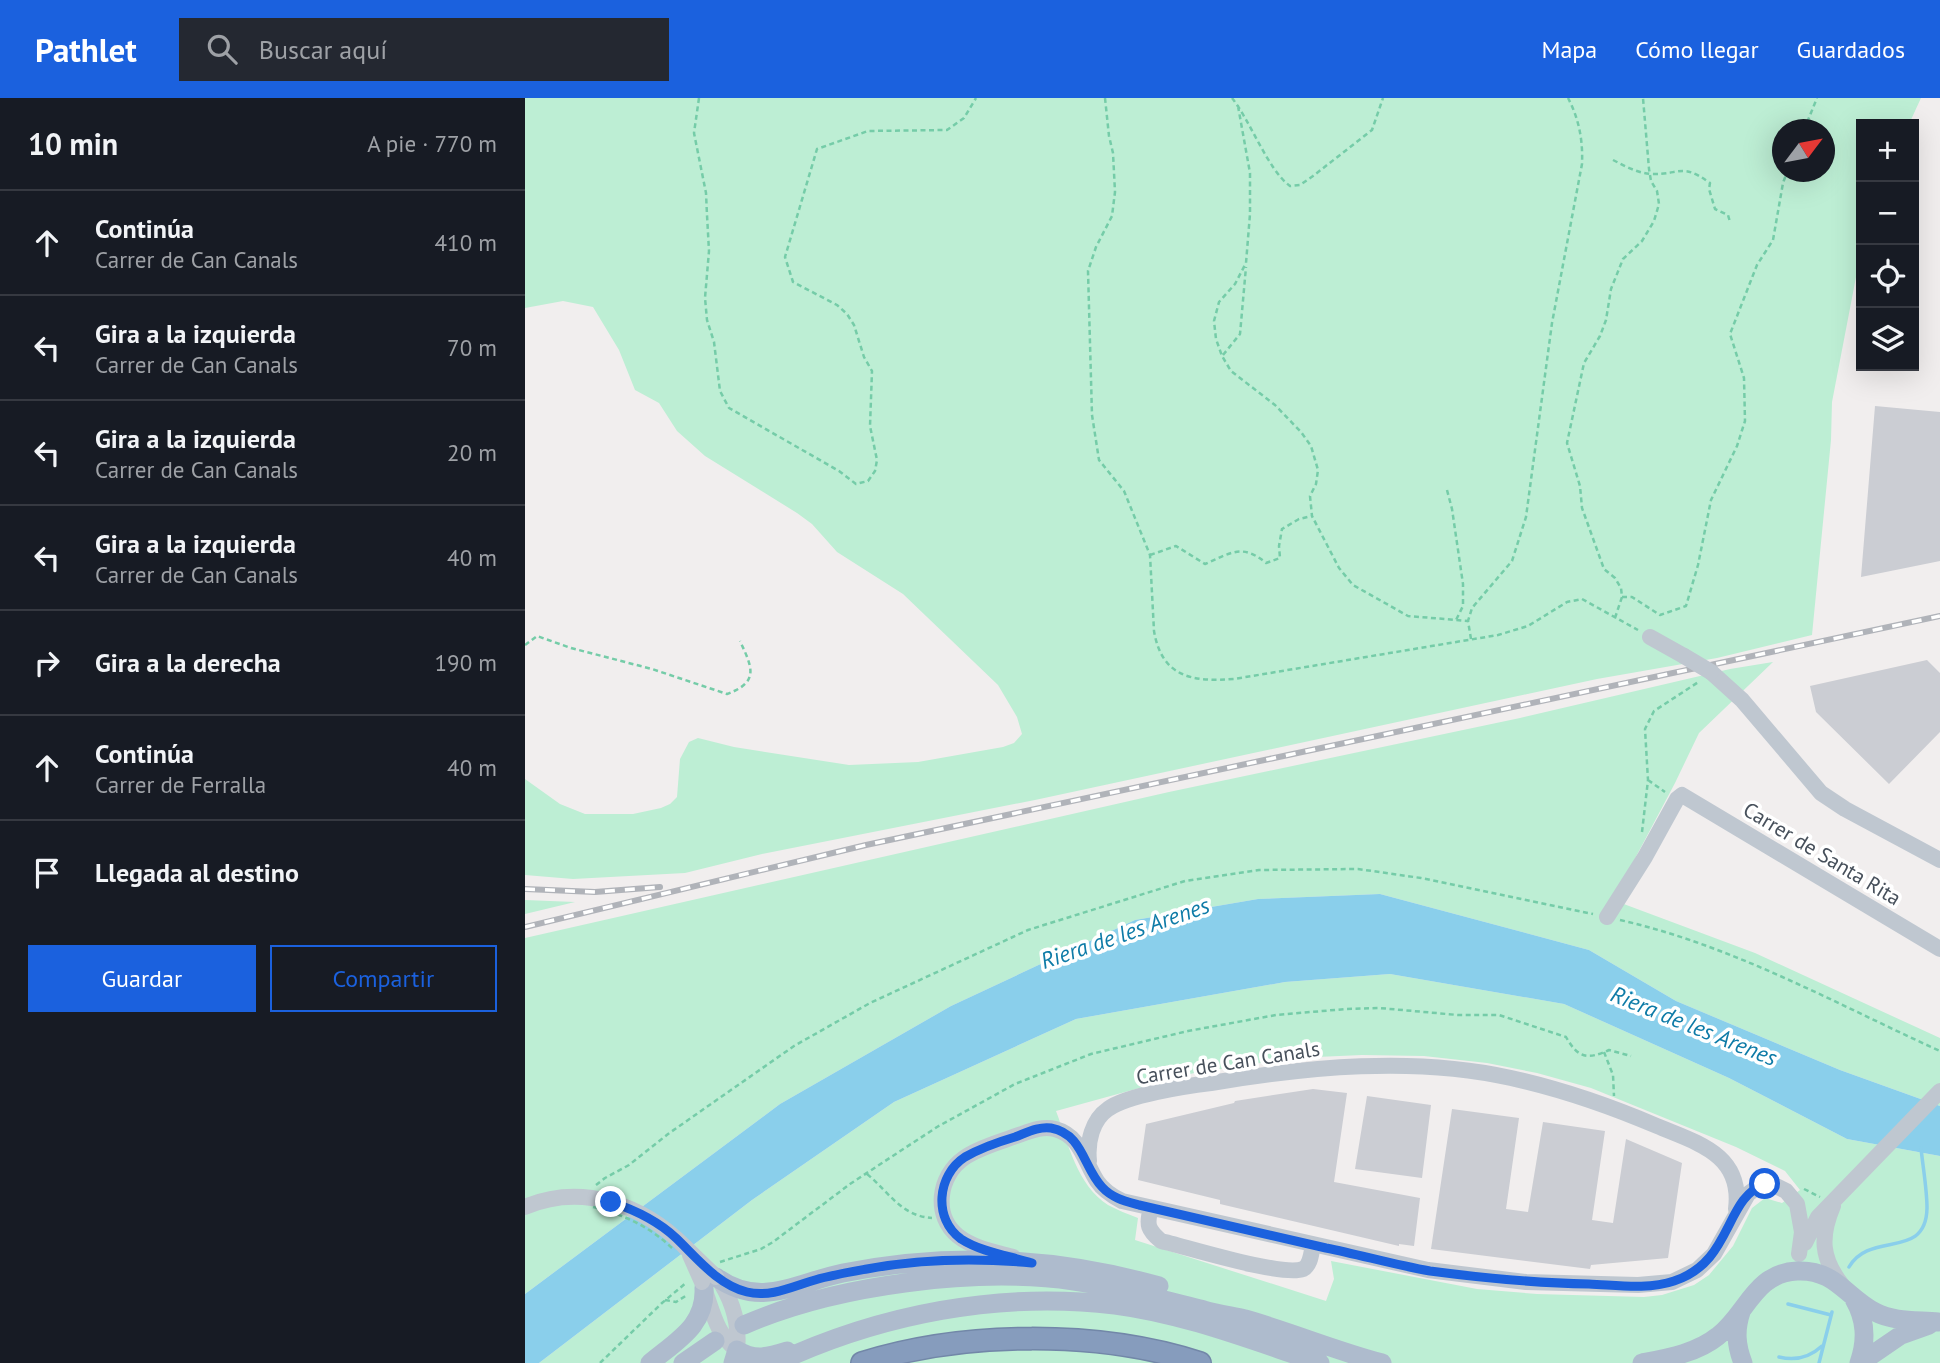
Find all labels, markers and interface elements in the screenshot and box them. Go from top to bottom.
search box [179,18,669,81]
text: Pathlet [35,28,137,71]
icon: search [203,30,241,68]
text: Buscar aquí [259,33,387,66]
text: Mapa [1541,34,1597,65]
text: Cómo llegar [1635,34,1759,65]
text: Guardados [1797,34,1905,65]
north arrow [1772,119,1835,182]
map controls [1856,119,1919,371]
button: + [1856,119,1919,182]
text: 10 min [28,124,118,163]
text: A pie · 770 m [367,129,497,158]
button: − [1856,182,1919,245]
text: Continúa [95,212,194,245]
icon: ahead [28,224,66,262]
text: 410 m [435,228,497,257]
text: Carrer de Can Canals [95,245,298,274]
button: locate [1856,245,1919,308]
button: layers [1856,308,1919,371]
text: Gira a la izquierda [95,317,296,350]
icon: left [28,329,66,367]
text: 70 m [447,333,497,362]
text: Carrer de Can Canals [95,350,298,379]
text: Gira a la izquierda [95,422,296,455]
icon: left [28,434,66,472]
text: 20 m [447,438,497,467]
text: Carrer de Can Canals [95,455,298,484]
text: Gira a la izquierda [95,527,296,560]
icon: left [28,539,66,577]
text: 40 m [447,543,497,572]
text: Carrer de Can Canals [95,560,298,589]
icon: right [28,644,66,682]
text: Gira a la derecha [95,646,281,679]
text: 190 m [435,648,497,677]
text: Continúa [95,737,194,770]
icon: ahead [28,749,66,787]
text: 40 m [447,753,497,782]
text: Carrer de Ferralla [95,770,266,799]
street label: Carrer de Santa Rita [1739,796,1906,911]
icon: arrive [28,854,66,892]
text: Llegada al destino [95,856,299,889]
water label: Riera de les Arenes [1037,890,1214,975]
button: Guardar [28,945,256,1012]
button: Compartir [270,945,497,1012]
water label: Riera de les Arenes [1607,979,1782,1072]
street label: Carrer de Can Canals [1134,1035,1322,1090]
route start [1749,1168,1780,1199]
route end [595,1186,626,1217]

